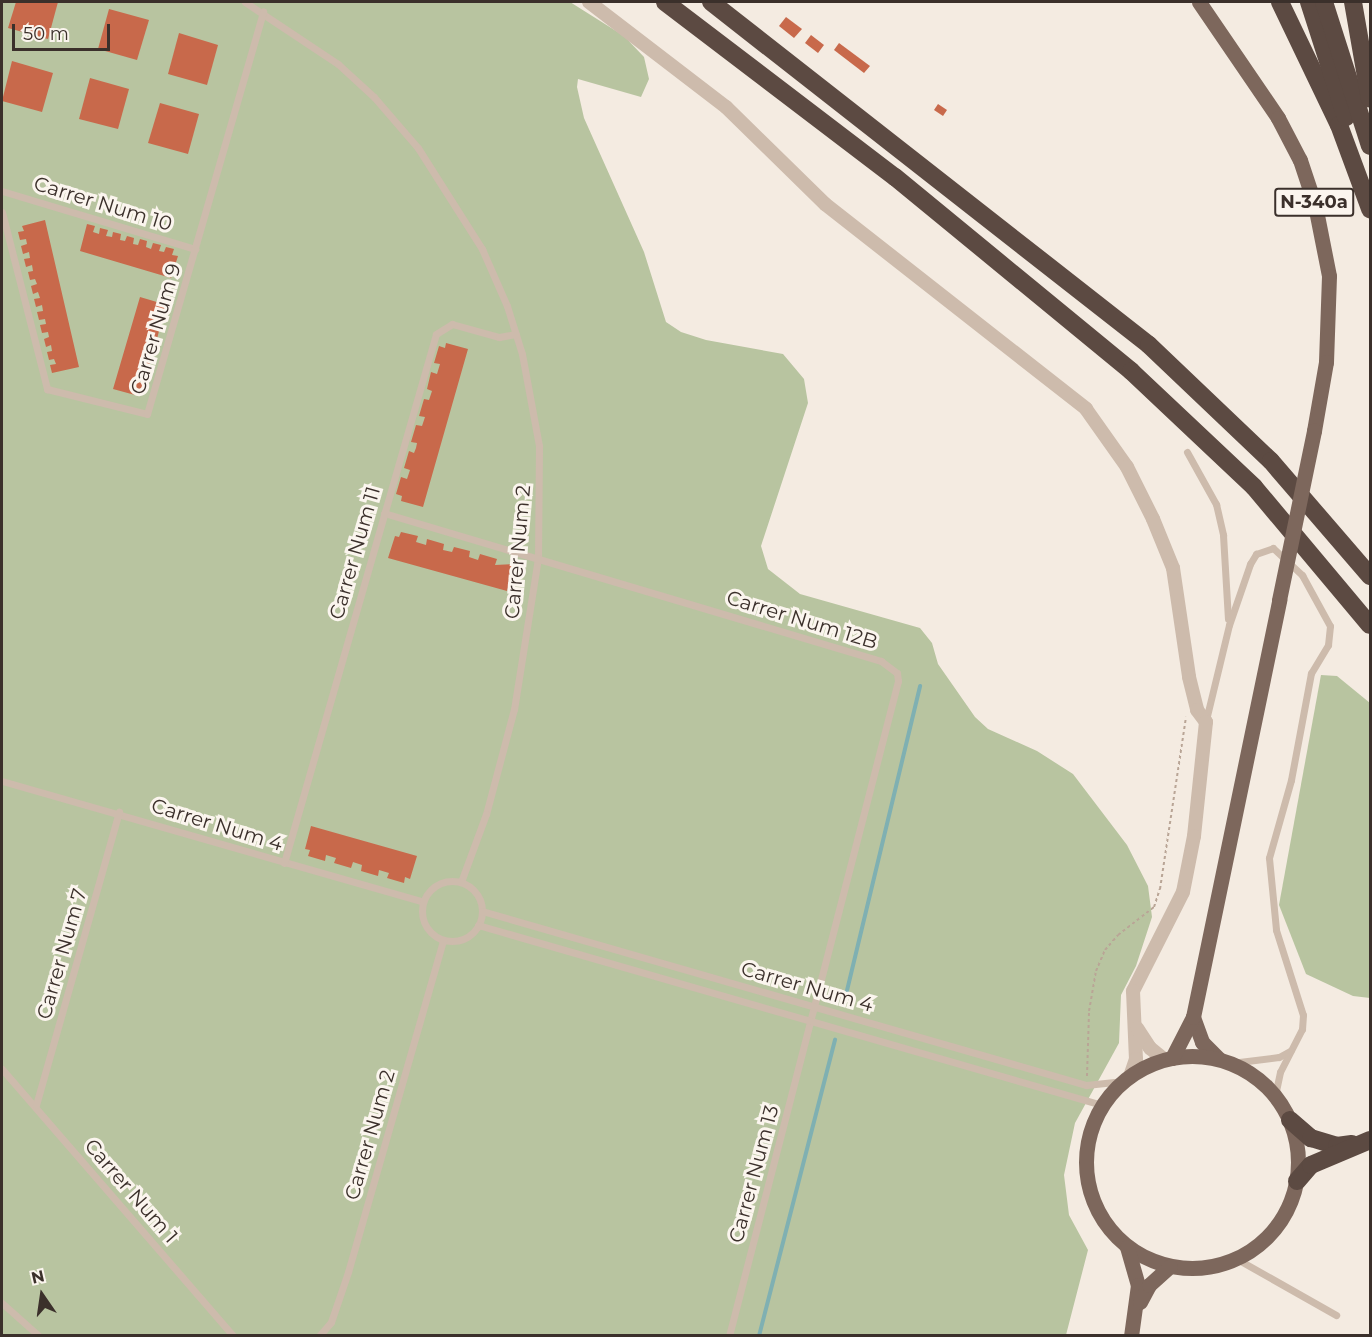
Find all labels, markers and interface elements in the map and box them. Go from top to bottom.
scale bar [15,12,112,50]
text: 50 m [23,23,69,45]
street label: Carrer Num 10 [31,172,175,236]
road number: N-340a [1274,187,1354,217]
street label: Carrer Num 9 [126,261,186,397]
street label: Carrer Num 11 [325,484,385,622]
street label: Carrer Num 2 [500,484,536,620]
street label: Carrer Num 12B [724,586,880,654]
street label: Carrer Num 4 [148,794,286,856]
street label: Carrer Num 7 [32,886,92,1022]
street label: Carrer Num 4 [738,957,876,1017]
street label: Carrer Num 2 [340,1067,400,1203]
street label: Carrer Num 13 [724,1103,784,1245]
street label: Carrer Num 1 [79,1134,183,1248]
north arrow [12,1265,72,1325]
text: N [29,1266,46,1288]

